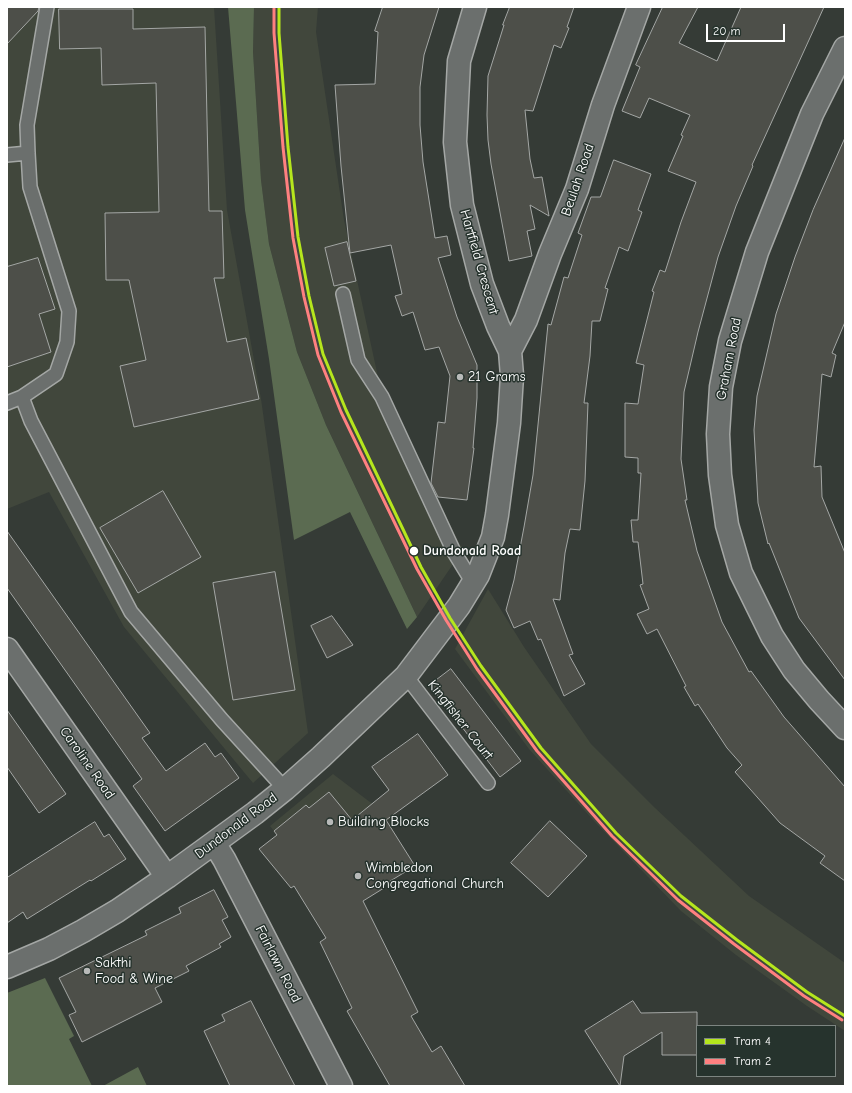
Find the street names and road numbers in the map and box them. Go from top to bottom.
street label: Beulah Road [558,142,598,218]
street label: Hartfield Crescent [456,208,502,316]
street label: Graham Road [713,316,745,402]
street label: Kingfisher Court [424,677,496,763]
street label: Caroline Road [56,724,118,802]
street label: Dundonald Road [191,790,281,862]
street label: Fairlawn Road [251,923,305,1005]

